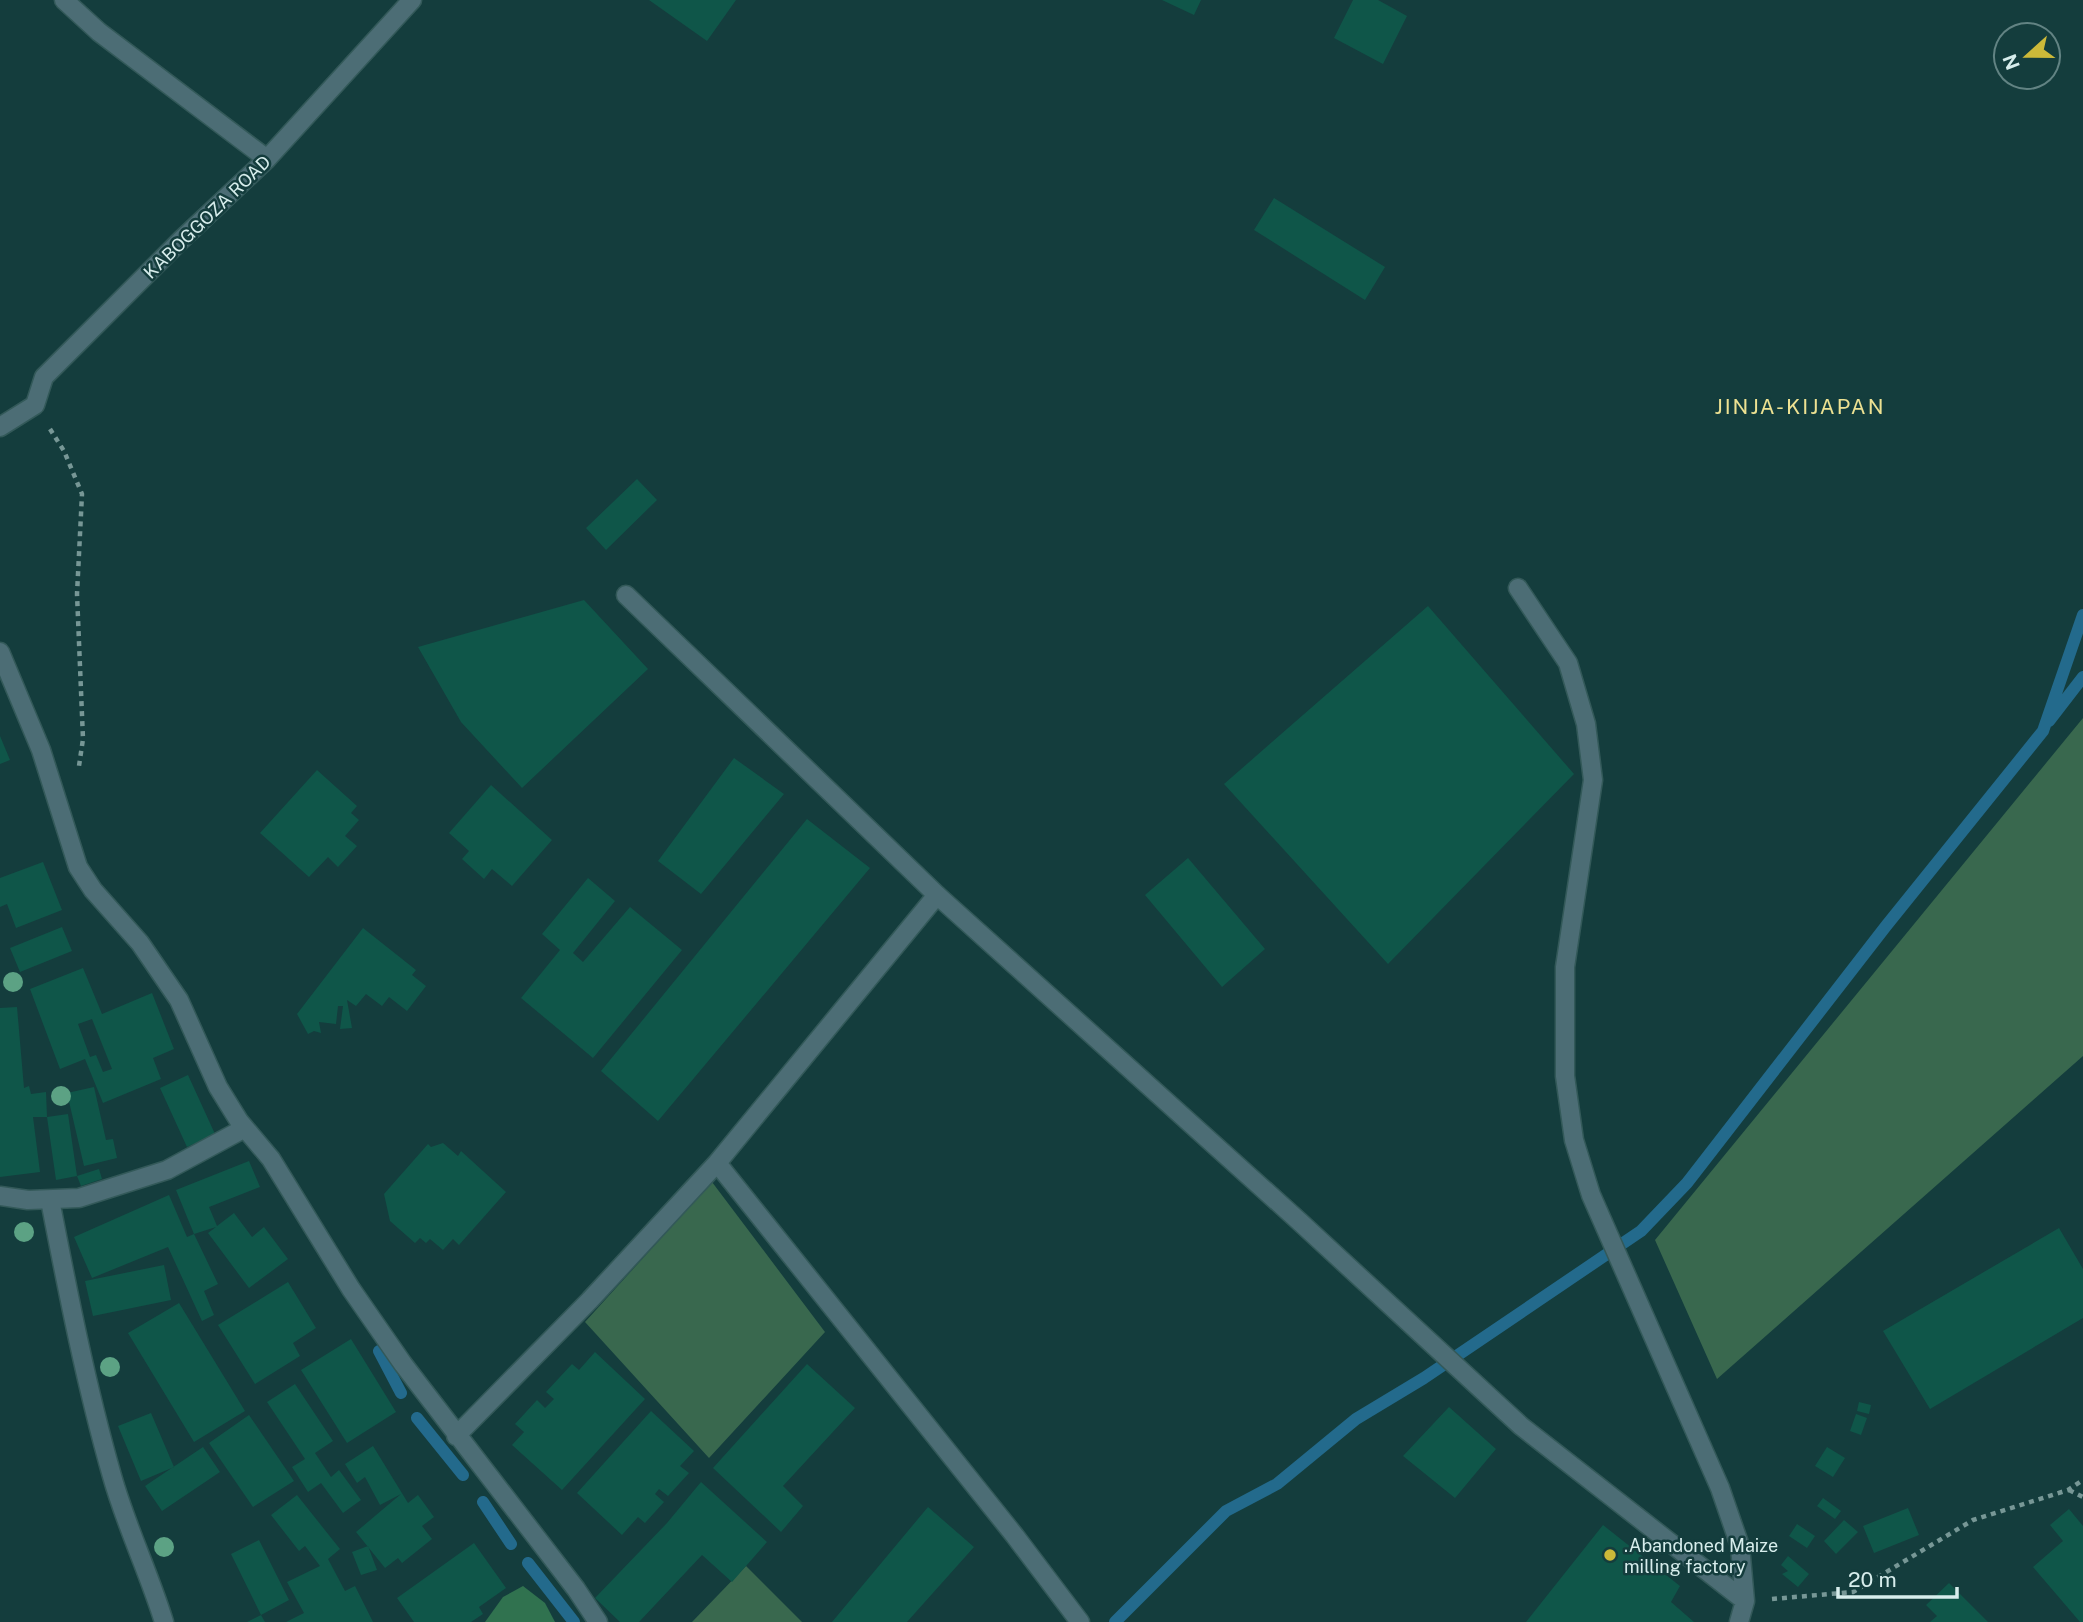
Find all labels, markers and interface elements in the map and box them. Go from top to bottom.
north arrow [1992,21,2062,91]
text: N [1998,51,2024,73]
street label: KABOGGOZA ROAD [139,151,275,283]
district label: JINJA-KIJAPAN [1714,394,1886,419]
place label: .Abandoned Maize milling factory [1624,1535,1778,1577]
marker: .Abandoned Maize milling factory [1602,1547,1618,1563]
scale bar [1838,1556,1957,1600]
text: 20 m [1848,1567,1897,1592]

